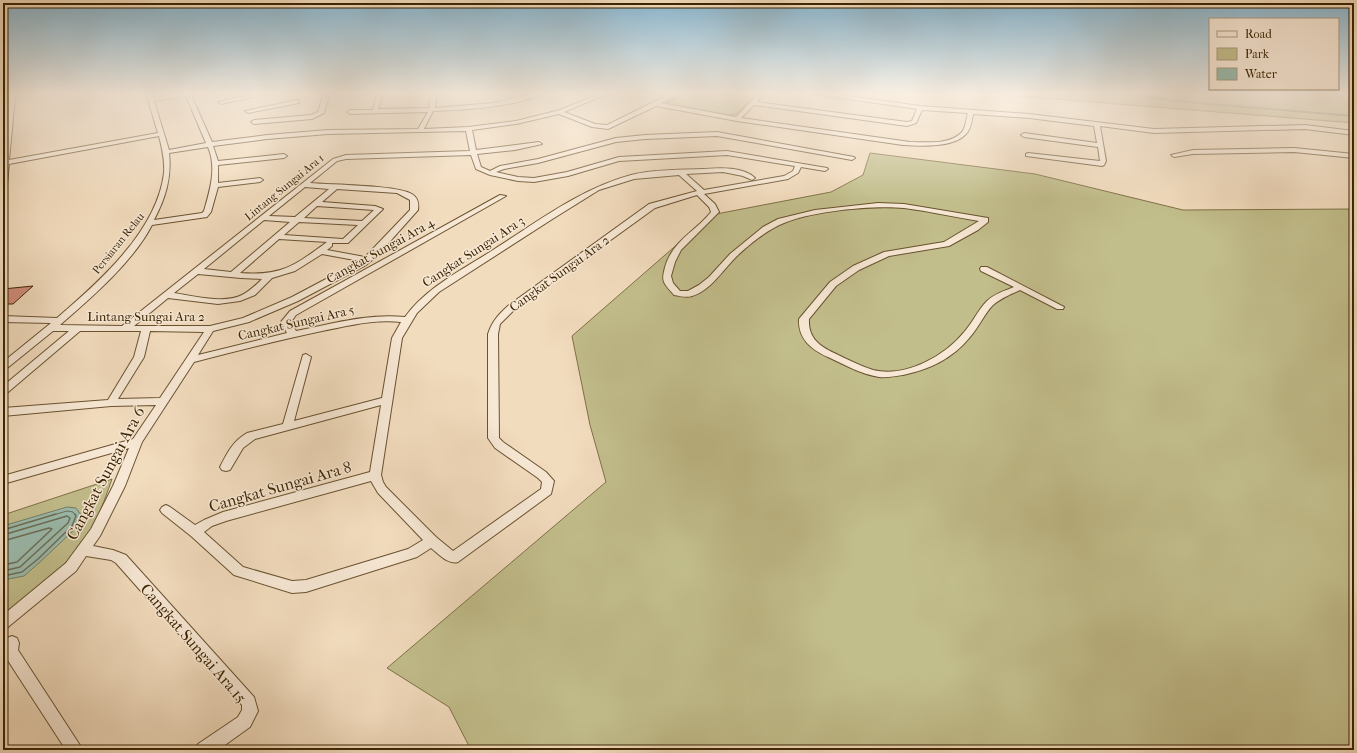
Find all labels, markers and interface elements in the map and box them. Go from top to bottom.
legend [1209,18,1339,90]
text: Road [1245,27,1272,41]
text: Park [1245,47,1270,61]
text: Water [1244,67,1278,81]
street label: Lintang Sungai Ara 1 [242,152,326,223]
street label: Persiaran Relau [90,209,148,277]
street label: Cangkat Sungai Ara 3 [419,213,527,290]
street label: Cangkat Sungai Ara 4 [324,214,437,286]
street label: Cangkat Sungai Ara 2 [506,232,612,315]
street label: Cangkat Sungai Ara 5 [237,302,356,343]
street label: Lintang Sungai Ara 2 [87,309,205,324]
street label: Cangkat Sungai Ara 6 [62,403,149,543]
street label: Cangkat Sungai Ara 8 [207,457,354,516]
street label: Cangkat Sungai Ara 15 [137,580,251,707]

